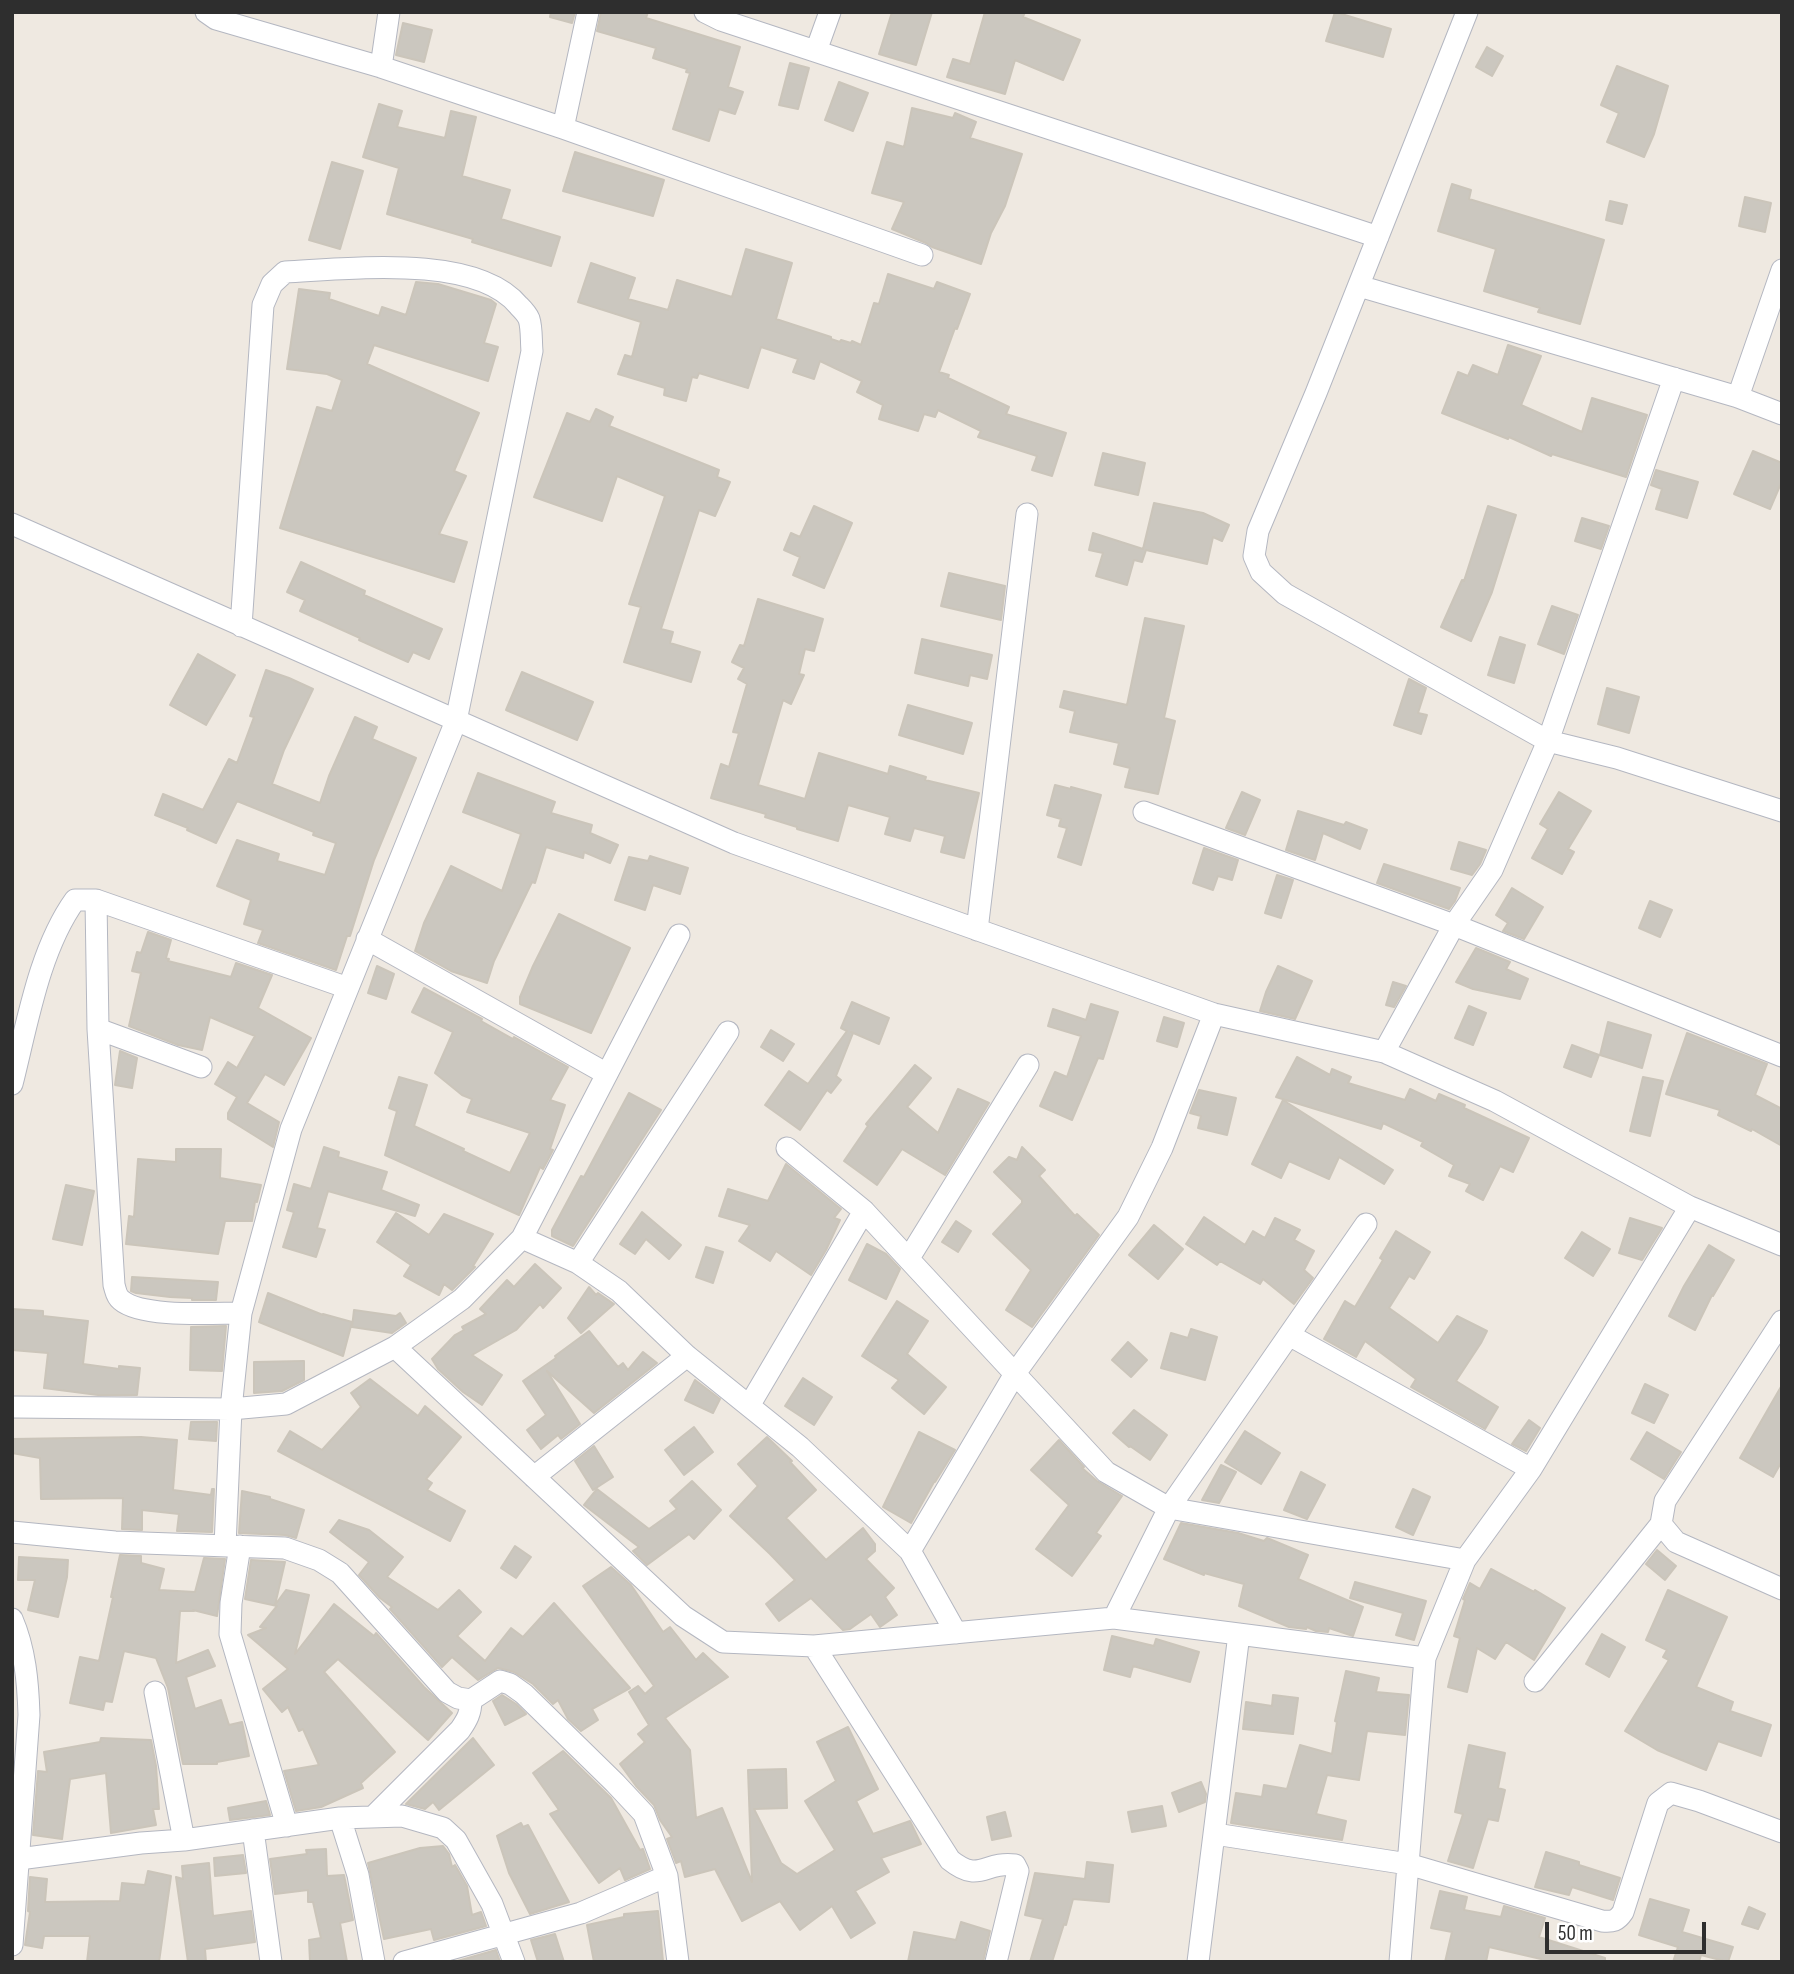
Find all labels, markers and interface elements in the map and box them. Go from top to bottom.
scale bar [1549,1908,1710,1952]
text: 50 m [1558,1921,1593,1946]

